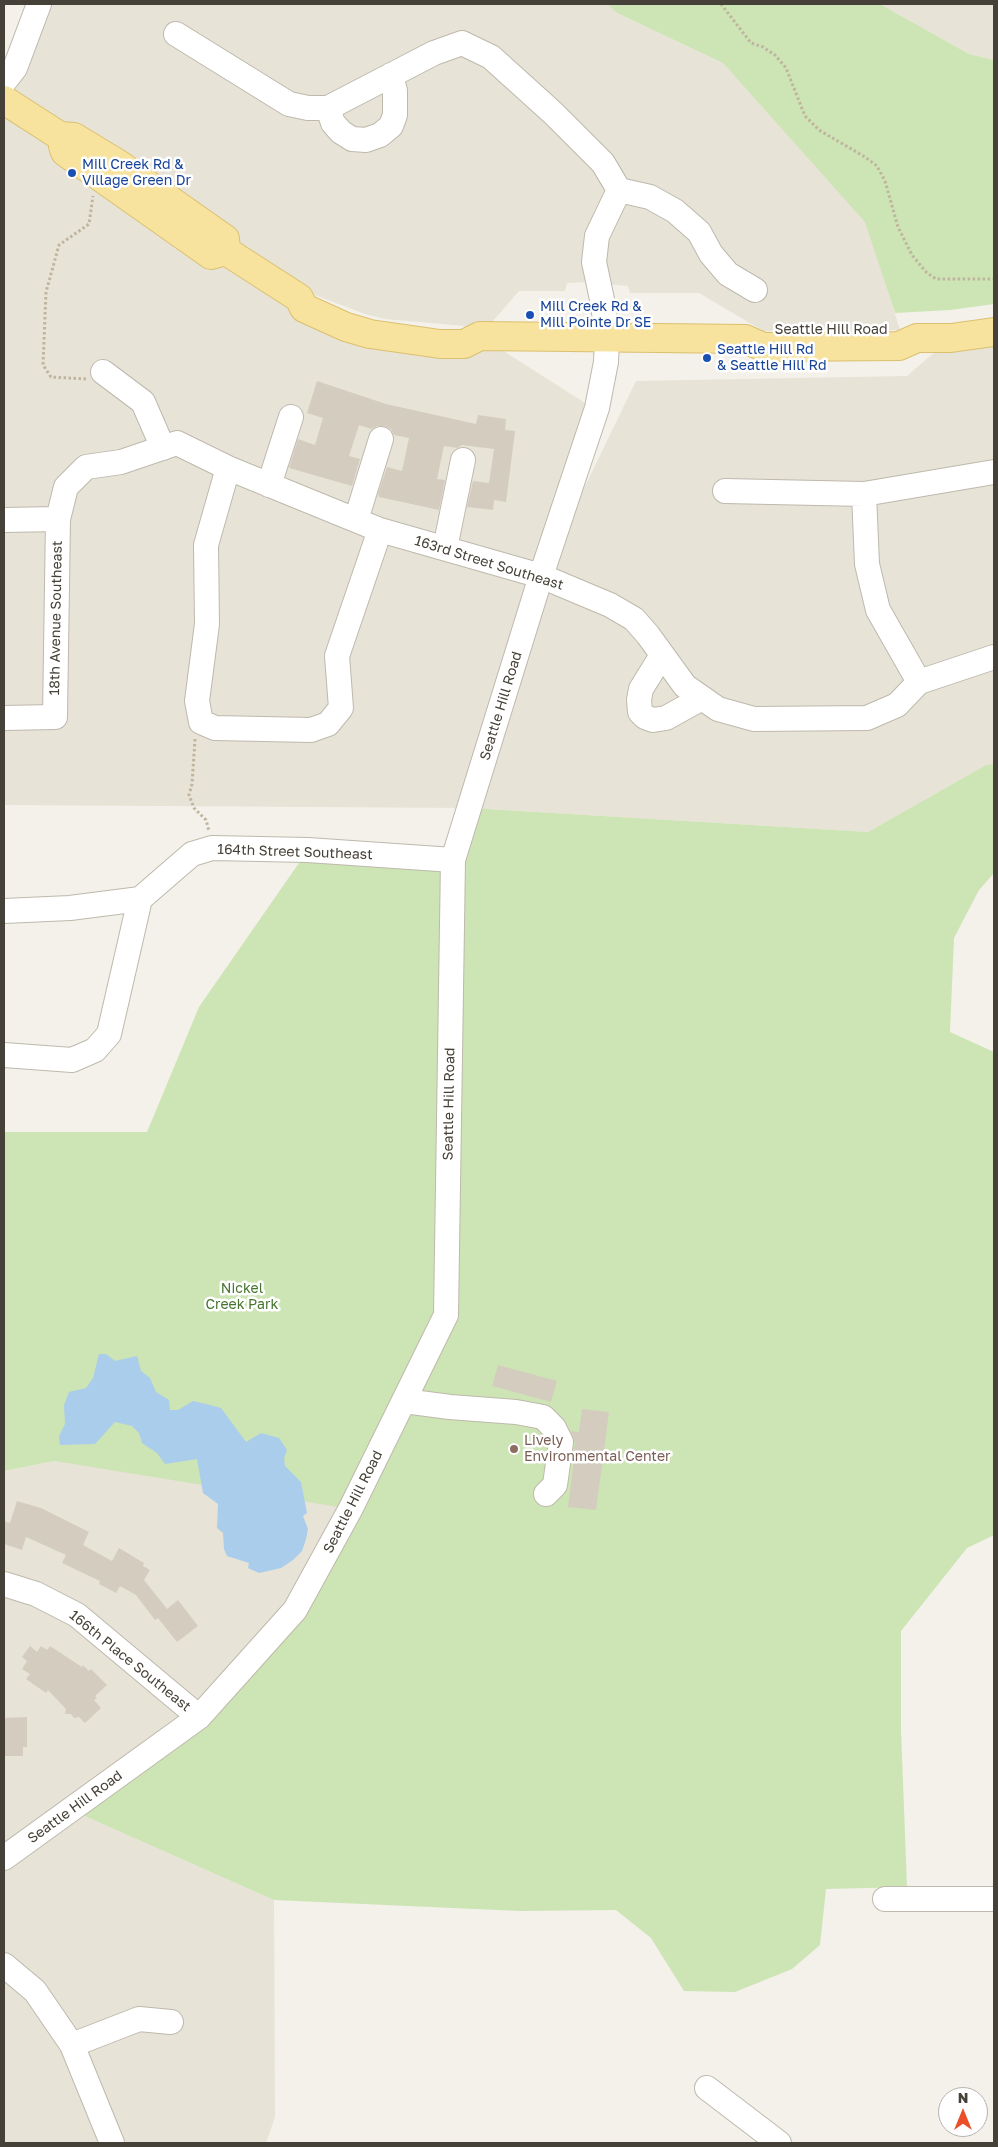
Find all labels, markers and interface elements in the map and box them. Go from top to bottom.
place label: Mill Creek Rd & Village Green Dr [82,157,191,190]
marker: Mill Creek Rd & Village Green Dr [66,167,78,179]
place label: Mill Creek Rd & Mill Pointe Dr SE [540,299,651,332]
marker: Mill Creek Rd & Mill Pointe Dr SE [524,309,536,321]
street label: Seattle Hill Road [774,322,888,338]
place label: Seattle Hill Rd & Seattle Hill Rd [717,342,827,374]
marker: Seattle Hill Rd & Seattle Hill Rd [701,352,713,364]
street label: 163rd Street Southeast [412,532,566,594]
street label: 18th Avenue Southeast [46,540,66,696]
street label: Seattle Hill Road [476,650,526,762]
street label: 164th Street Southeast [217,841,373,863]
street label: Seattle Hill Road [440,1047,458,1161]
park label: Nickel Creek Park [206,1281,278,1314]
place label: Lively Environmental Center [524,1433,671,1465]
marker: Lively Environmental Center [508,1443,520,1455]
street label: Seattle Hill Road [320,1448,386,1556]
street label: 166th Place Southeast [66,1607,194,1715]
street label: Seattle Hill Road [24,1767,126,1847]
north arrow [938,2087,988,2137]
text: N [958,2089,968,2106]

